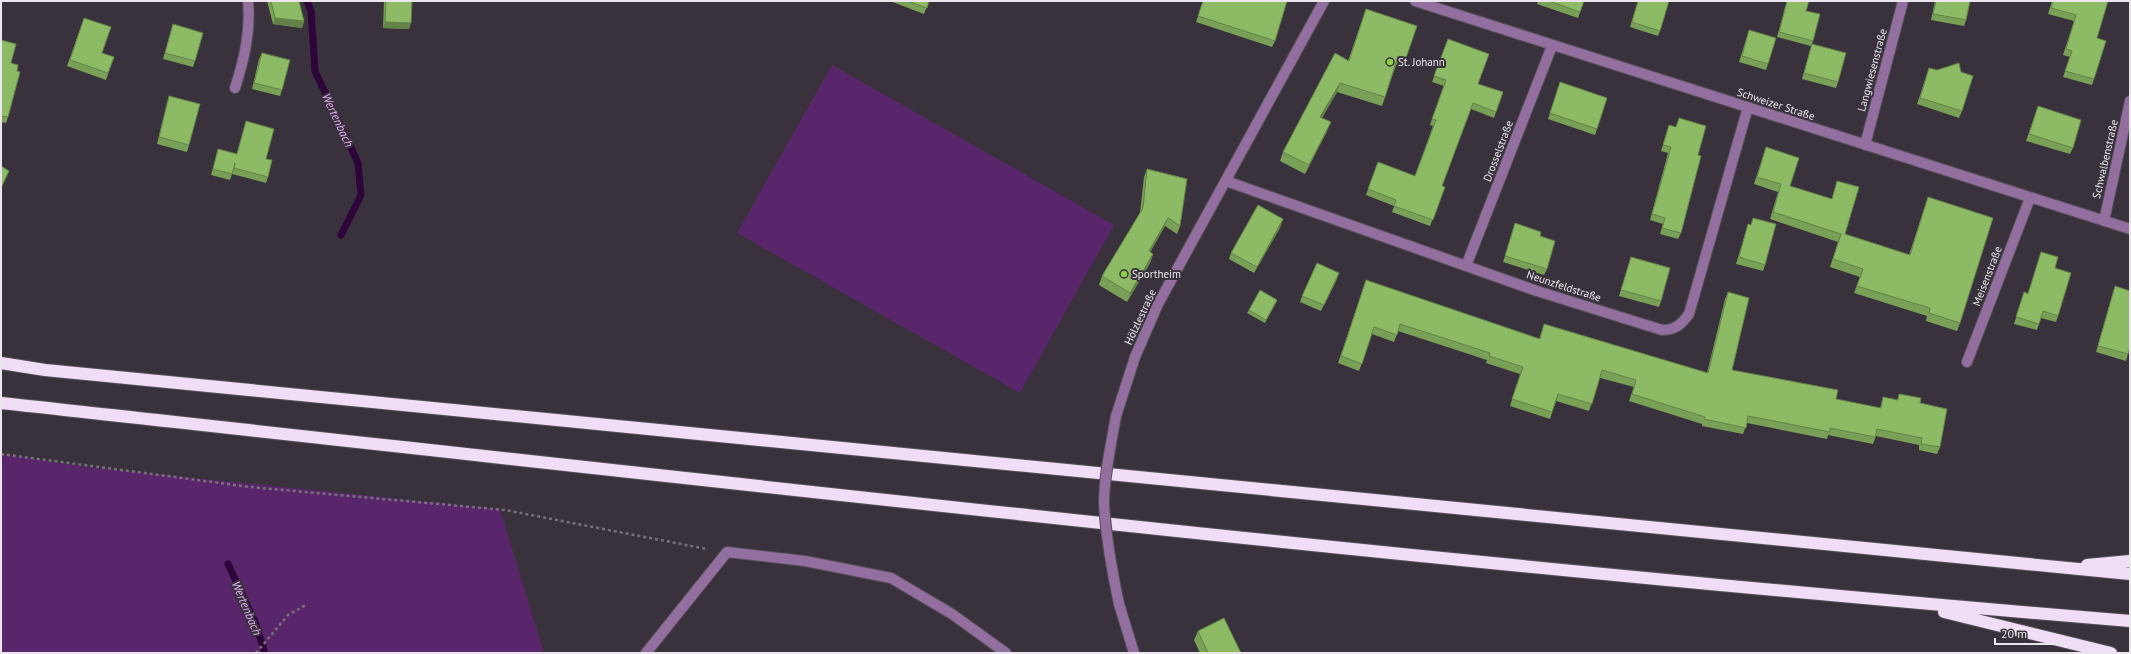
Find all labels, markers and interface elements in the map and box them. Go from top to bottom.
street label: Langwiesenstraße [1854,27,1890,113]
place label: St. Johann [1398,55,1445,69]
marker: St. Johann [1385,57,1395,67]
street label: Schweizer Straße [1735,85,1817,123]
water label: Wertenbach [319,91,357,149]
street label: Drosselstraße [1480,118,1516,184]
street label: Schwalbenstraße [2089,118,2121,200]
street label: Meisenstraße [1969,244,2005,308]
place label: Sportheim [1132,267,1181,281]
street label: Neunzfeldstraße [1525,267,1603,305]
marker: Sportheim [1119,269,1129,279]
street label: Hölzlestraße [1121,287,1159,347]
water label: Wertenbach [229,579,265,637]
scale bar [1995,620,2063,646]
text: 20 m [2001,626,2027,641]

